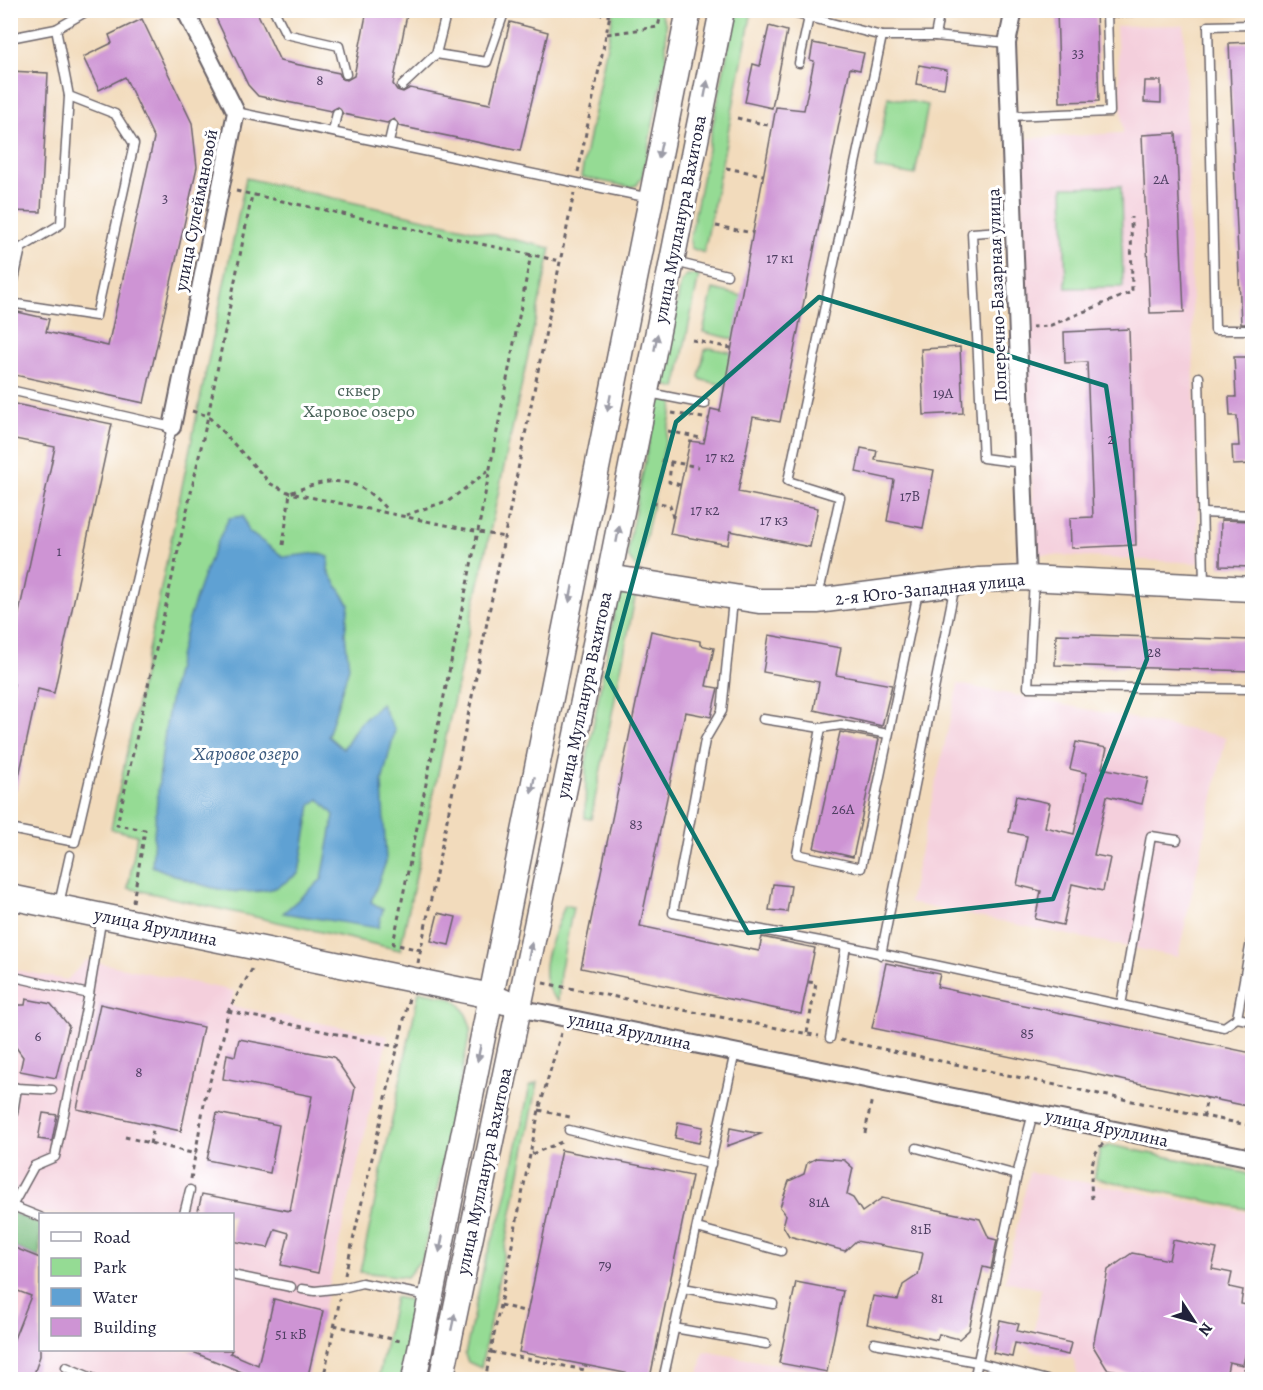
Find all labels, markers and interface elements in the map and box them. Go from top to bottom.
house number: 33 [1072,43,1084,63]
house number: 8 [316,70,324,90]
one-way arrow [702,80,711,99]
street label: улица Мулланура Вахитова [648,112,712,326]
street label: улица Сулеймановой [168,127,223,294]
one-way arrow [655,141,664,160]
house number: 2А [1153,169,1169,189]
street label: Поперечно-Базарная улица [981,187,1013,402]
house number: 3 [162,188,168,208]
house number: 17 к1 [766,248,794,268]
one-way arrow [651,333,661,352]
park label: сквер Харовое озеро [303,378,415,423]
house number: 19А [933,383,954,403]
one-way arrow [604,394,613,413]
house number: 2 [1107,429,1115,449]
house number: 17 к2 [705,447,735,467]
house number: 17В [900,486,920,506]
house number: 17 к2 [690,500,720,520]
house number: 17 к3 [760,510,788,530]
one-way arrow [613,524,623,543]
house number: 1 [56,541,62,561]
street label: 2-я Юго-Западная улица [834,567,1027,611]
one-way arrow [566,585,575,604]
street label: улица Мулланура Вахитова [550,589,618,802]
house number: 28 [1147,642,1161,662]
water label: Харовое озеро [192,740,299,767]
one-way arrow [527,776,537,795]
house number: 26А [832,799,855,819]
house number: 83 [629,814,643,834]
street label: улица Яруллина [91,902,220,952]
one-way arrow [526,941,535,960]
street label: улица Яруллина [565,1006,694,1056]
house number: 85 [1020,1023,1034,1043]
house number: 6 [35,1026,42,1046]
one-way arrow [474,1044,483,1063]
house number: 8 [135,1062,143,1082]
street label: улица Мулланура Вахитова [450,1065,518,1278]
street label: улица Яруллина [1042,1103,1171,1153]
house number: 81А [808,1192,830,1212]
legend [39,1213,234,1351]
house number: 81Б [910,1219,932,1239]
text: Road [93,1225,131,1249]
one-way arrow [436,1235,445,1254]
text: Park [93,1255,127,1279]
house number: 79 [598,1255,612,1275]
text: Water [92,1285,138,1309]
house number: 81 [931,1288,943,1308]
north arrow [1164,1291,1224,1351]
one-way arrow [448,1313,458,1332]
text: Building [93,1315,157,1339]
text: N [1193,1318,1218,1341]
house number: 51 кВ [275,1324,307,1344]

